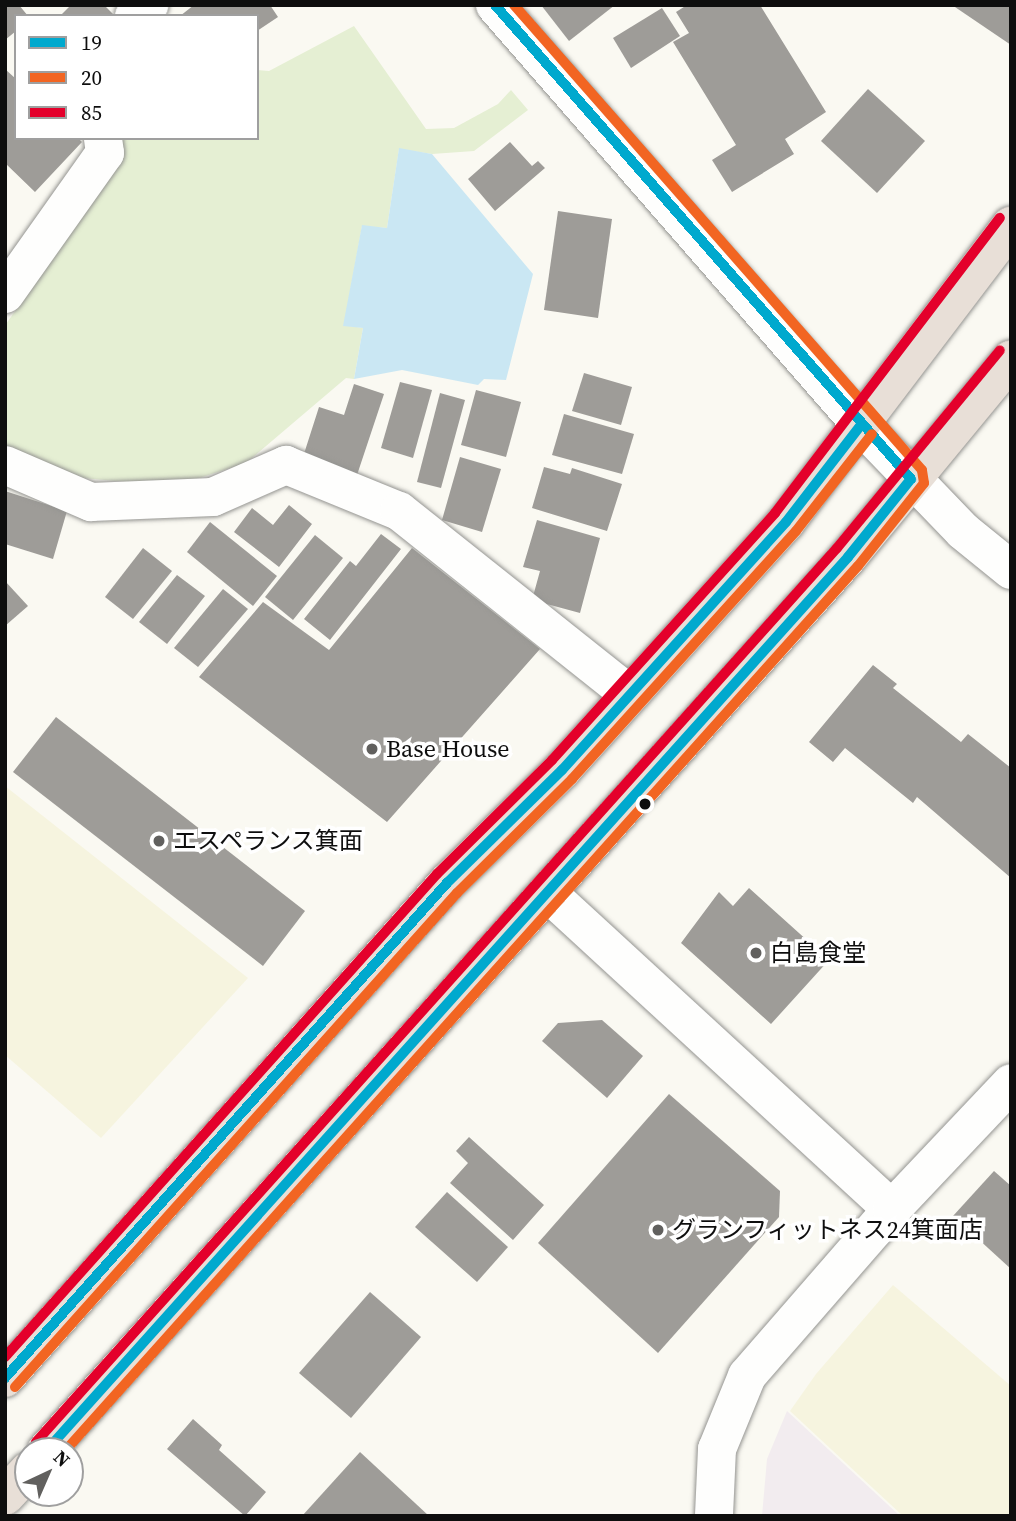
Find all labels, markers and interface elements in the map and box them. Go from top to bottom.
legend [14,14,259,140]
text: 19 [81,28,102,57]
text: 20 [81,63,102,92]
text: 85 [81,98,102,127]
place label: Base House [386,735,510,763]
marker: Base House [364,741,380,757]
unlabelled marker [638,797,652,811]
place label: エスペランス箕面 [173,827,365,855]
marker: エスペランス箕面 [151,833,167,849]
place label: 白島食堂 [770,939,866,967]
marker: 白島食堂 [748,945,764,961]
place label: グランフィットネス24箕面店 [672,1216,984,1244]
marker: グランフィットネス24箕面店 [650,1222,666,1238]
north arrow [14,1437,84,1507]
text: N [48,1444,76,1472]

